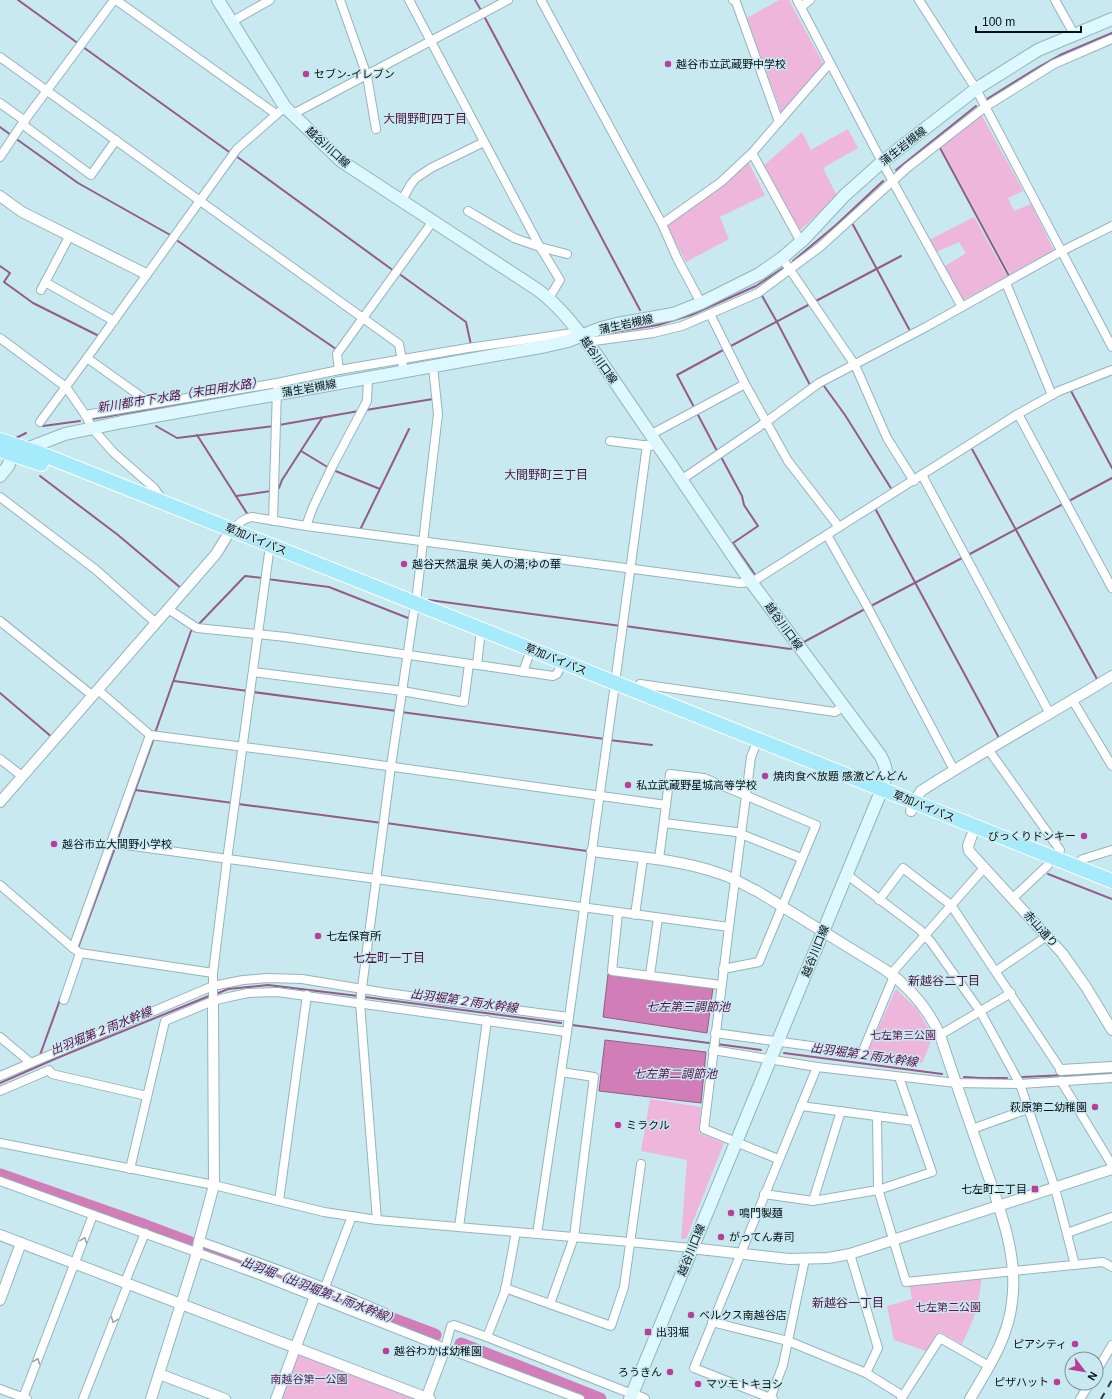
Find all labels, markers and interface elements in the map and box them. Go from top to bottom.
scale bar [976,8,1081,34]
text: 100 m [982,15,1015,29]
place label: 越谷市立武蔵野中学校 [676,58,786,70]
marker: 越谷市立武蔵野中学校 [663,59,673,69]
place label: セブン-イレブン [314,68,395,80]
marker: セブン-イレブン [301,69,311,79]
district label: 大間野町四丁目 [383,112,467,126]
street label: 越谷川口線 [304,124,352,170]
street label: 蒲生岩槻線 [878,124,928,168]
street label: 蒲生岩槻線 [598,312,654,336]
street label: 越谷川口線 [578,334,620,386]
water label: 新川都市下水路（末田用水路） [96,375,264,415]
street label: 蒲生岩槻線 [281,377,337,399]
district label: 大間野町三丁目 [504,468,588,482]
street label: 草加バイパス [223,521,289,557]
place label: 越谷天然温泉 美人の湯;ゆの華 [412,558,561,570]
marker: 越谷天然温泉 美人の湯;ゆの華 [399,559,409,569]
street label: 越谷川口線 [763,600,805,652]
street label: 草加バイパス [523,641,589,677]
place label: 焼肉食べ放題 感激どんどん [773,770,908,782]
marker: 焼肉食べ放題 感激どんどん [760,771,770,781]
place label: 私立武蔵野星城高等学校 [636,779,757,791]
marker: 私立武蔵野星城高等学校 [623,780,633,790]
street label: 草加バイパス [891,788,957,824]
place label: びっくりドンキー [988,830,1076,842]
marker: びっくりドンキー [1079,831,1089,841]
place label: 越谷市立大間野小学校 [62,838,172,850]
marker: 越谷市立大間野小学校 [49,839,59,849]
street label: 赤山通り [1022,909,1060,949]
street label: 越谷川口線 [799,923,831,979]
place label: 七左保育所 [326,930,382,942]
marker: 七左保育所 [313,931,323,941]
district label: 七左町一丁目 [353,951,425,965]
district label: 新越谷二丁目 [908,974,980,988]
water label: 出羽堀第２雨水幹線 [410,987,520,1016]
water label: 七左第三調節池 [646,1000,731,1014]
water label: 出羽堀第２雨水幹線 [48,1004,156,1058]
park label: 七左第三公園 [870,1029,936,1041]
water label: 出羽堀第２雨水幹線 [810,1041,920,1070]
water label: 七左第二調節池 [633,1067,718,1081]
place label: 萩原第二幼稚園 [1010,1101,1087,1113]
marker: 萩原第二幼稚園 [1090,1102,1100,1112]
place label: ミラクル [626,1119,670,1131]
marker: ミラクル [613,1120,623,1130]
place label: 七左町二丁目 [961,1183,1027,1195]
marker: 七左町二丁目 [1030,1184,1040,1194]
place label: 鳴門製麺 [739,1207,783,1219]
marker: 鳴門製麺 [726,1208,736,1218]
street label: 越谷川口線 [675,1222,707,1278]
place label: がってん寿司 [729,1231,794,1243]
marker: がってん寿司 [716,1232,726,1242]
one-way arrow [79,1236,87,1243]
water label: 出羽堀（出羽堀第１雨水幹線） [239,1254,401,1328]
district label: 新越谷一丁目 [812,1296,884,1310]
park label: 七左第二公園 [915,1301,981,1313]
place label: ベルクス南越谷店 [699,1309,787,1321]
marker: ベルクス南越谷店 [686,1310,696,1320]
one-way arrow [110,1317,118,1324]
place label: 出羽堀 [656,1326,689,1338]
marker: 出羽堀 [643,1327,653,1337]
place label: ピアシティ [1013,1338,1067,1350]
marker: ピアシティ [1070,1339,1080,1349]
place label: 越谷わかば幼稚園 [394,1345,482,1357]
marker: 越谷わかば幼稚園 [381,1346,391,1356]
north arrow [1064,1351,1104,1391]
one-way arrow [33,1358,41,1365]
place label: ろうきん [618,1366,662,1378]
marker: ろうきん [665,1367,675,1377]
text: N [1085,1370,1100,1383]
park label: 南越谷第一公園 [271,1373,348,1385]
place label: ピザハット [994,1376,1049,1388]
marker: ピザハット [1052,1377,1062,1387]
place label: マツモトキヨシ [706,1378,783,1390]
marker: マツモトキヨシ [693,1379,703,1389]

